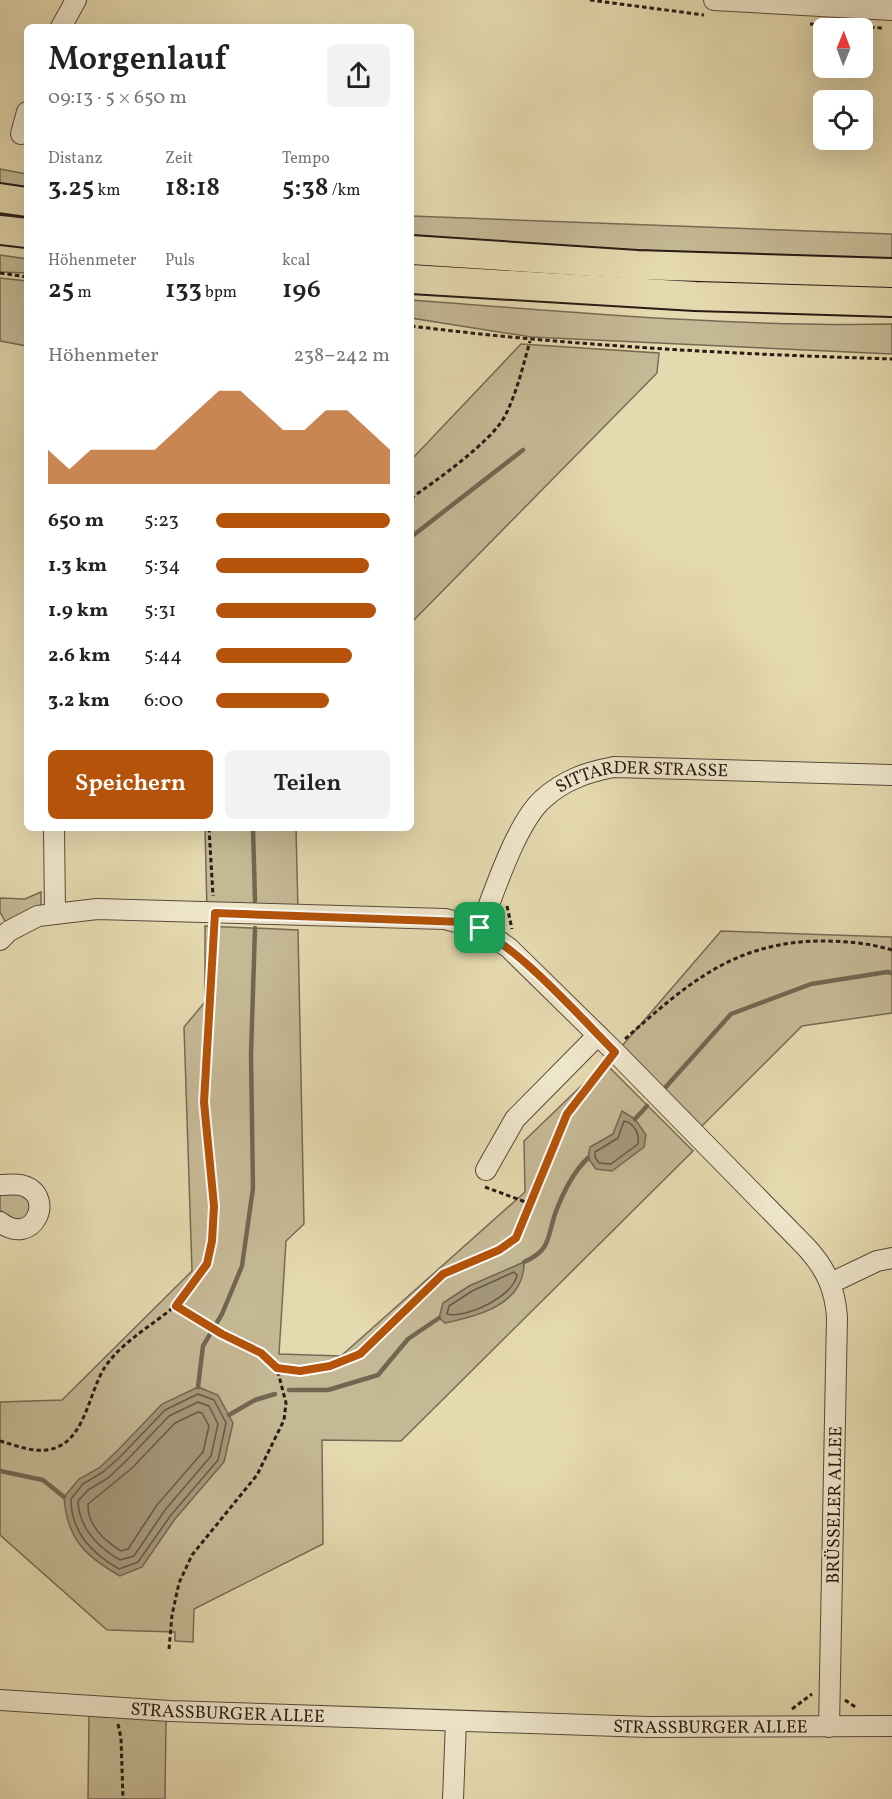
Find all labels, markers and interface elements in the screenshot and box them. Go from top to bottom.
north arrow [813,18,873,78]
map controls [813,18,873,150]
text: Morgenlauf [48,38,227,84]
button: share [327,44,390,107]
text: 09:13 · 5 × 650 m [48,84,187,112]
button: locate [813,90,873,150]
text: Distanz [48,148,103,170]
text: Zeit [165,148,193,170]
text: Tempo [282,148,330,170]
text: 3.25 [48,170,94,206]
text: 18:18 [165,170,220,206]
text: 5:38 [282,170,329,206]
text: km [94,180,120,202]
text: /km [329,180,360,202]
text: Höhenmeter [48,250,137,272]
text: Puls [165,250,195,272]
text: kcal [282,250,310,272]
text: 25 [48,272,74,308]
text: 133 [165,272,202,308]
text: 196 [282,272,321,308]
text: m [74,282,92,304]
text: bpm [202,282,237,304]
text: Höhenmeter [48,342,159,370]
text: 238–242 m [294,342,390,370]
text: 650 m [48,507,104,535]
text: 5:23 [144,507,179,535]
text: 1.3 km [48,552,107,580]
text: 5:34 [144,552,181,580]
text: 1.9 km [48,597,108,625]
text: 5:31 [144,597,176,625]
text: 2.6 km [48,642,111,670]
text: 5:44 [144,642,182,670]
text: 3.2 km [48,687,110,715]
text: 6:00 [144,687,183,715]
button: Speichern [48,750,213,819]
button: Teilen [225,750,390,819]
street label: SITTARDER STRASSE [551,756,729,800]
pin [454,902,505,953]
icon: arrive [463,911,496,944]
street label: BRÜSSELER ALLEE [822,1426,849,1584]
street label: STRASSBURGER ALLEE [130,1697,325,1730]
street label: STRASSBURGER ALLEE [613,1715,808,1741]

